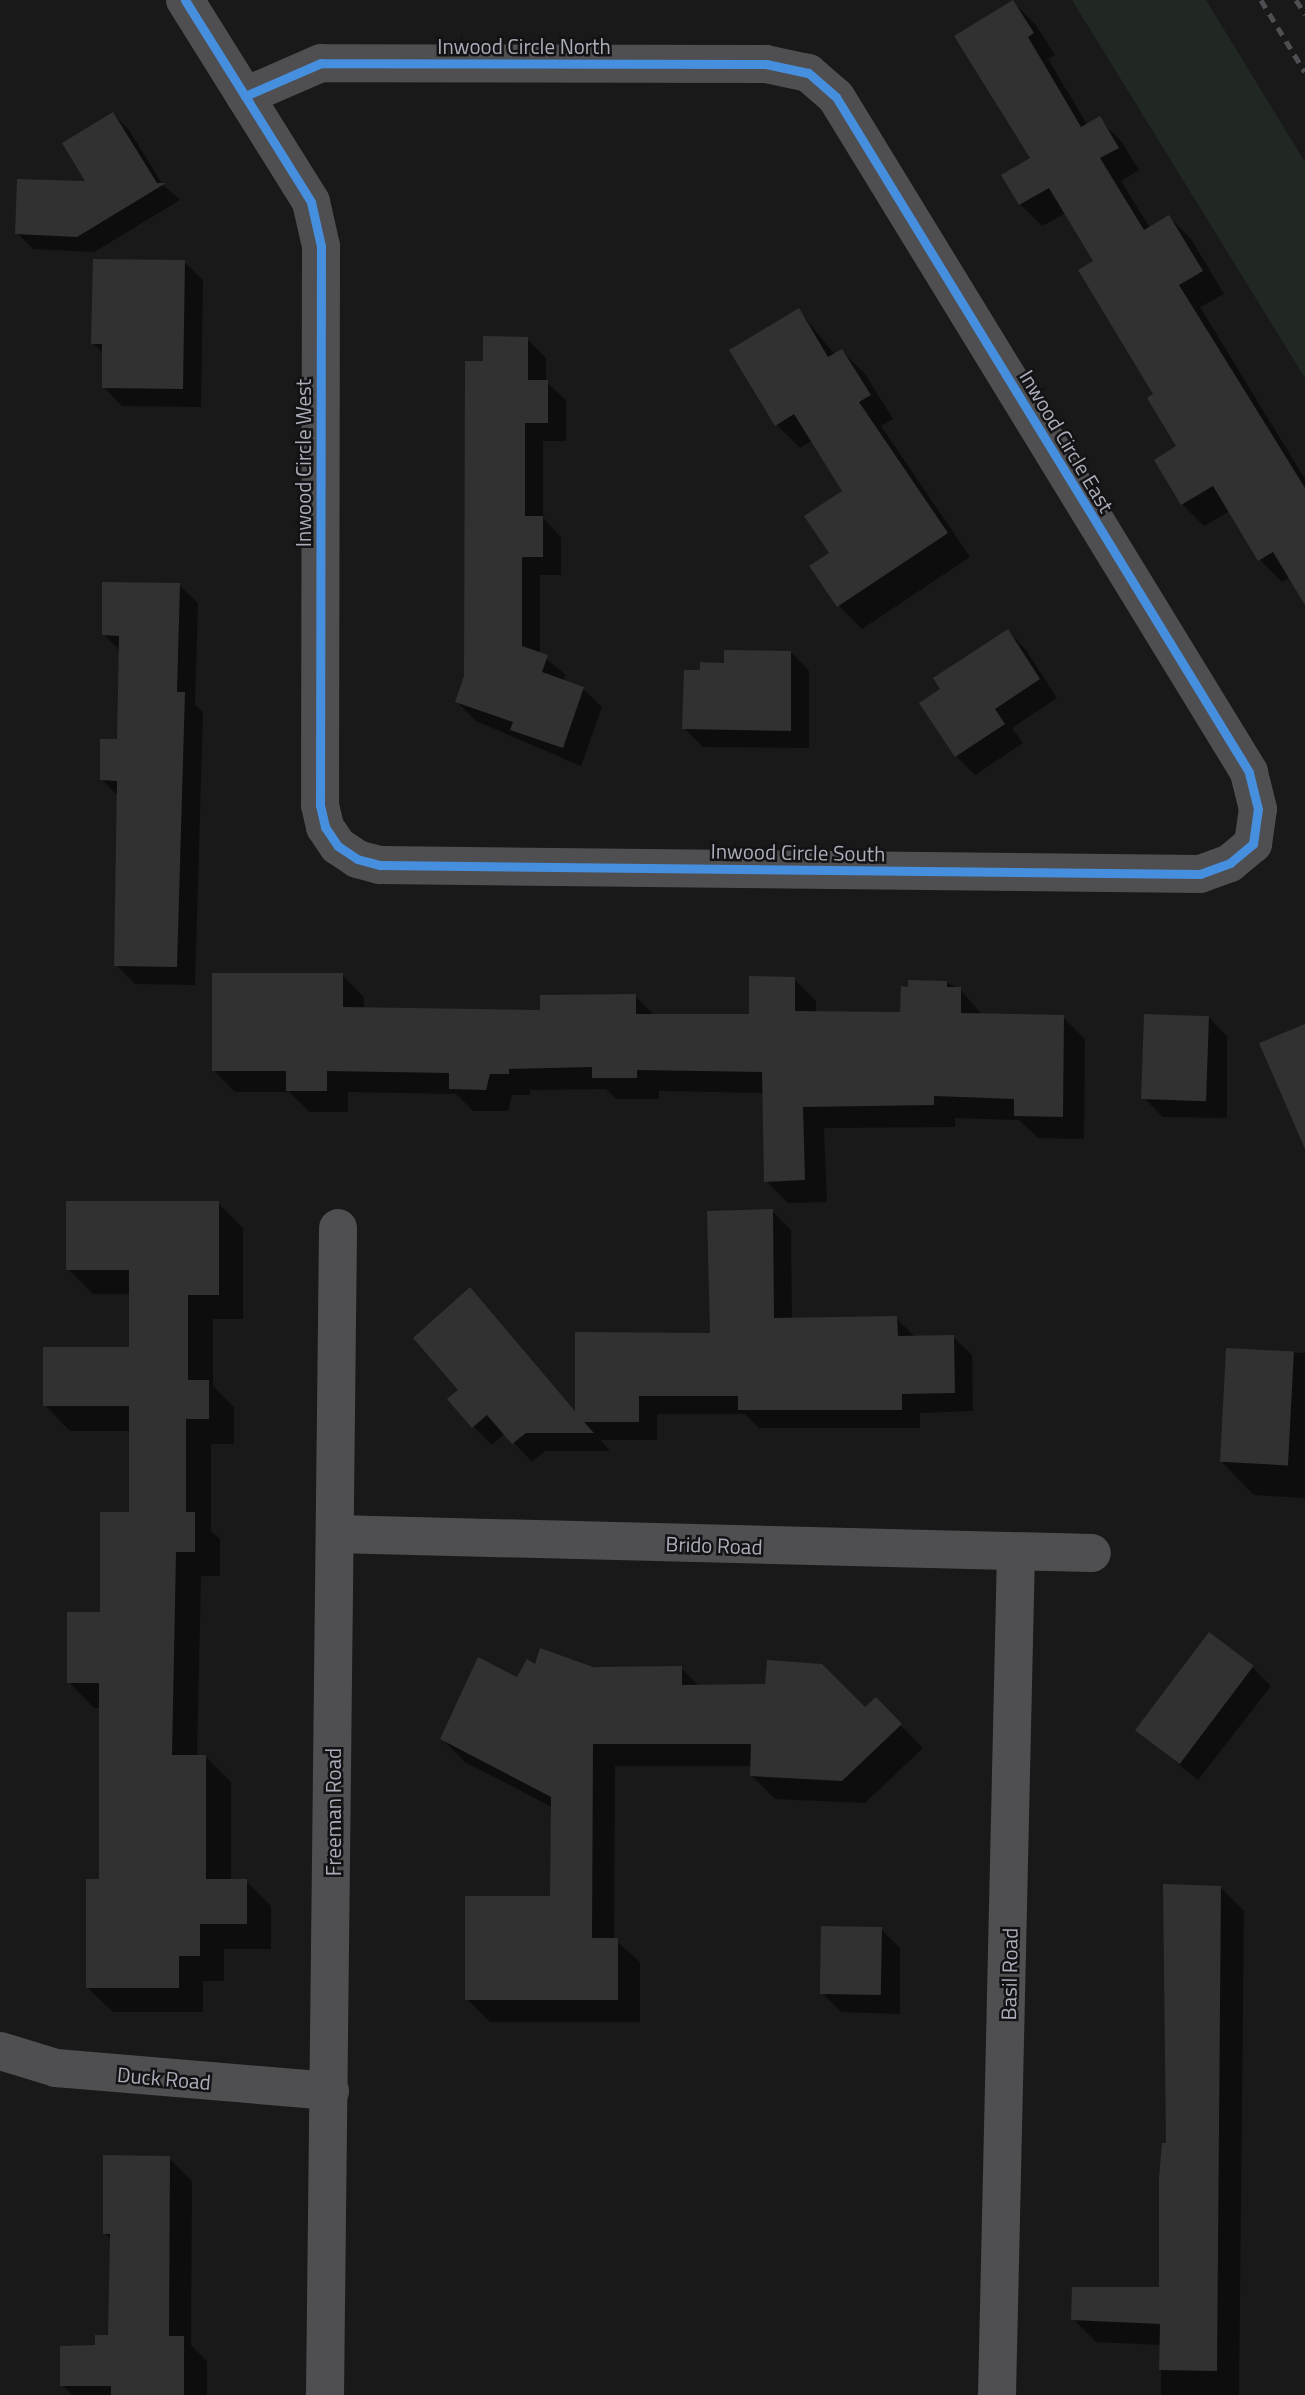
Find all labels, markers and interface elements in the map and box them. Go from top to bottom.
street label: Inwood Circle North [437,33,611,59]
street label: Inwood Circle East [1015,365,1119,517]
street label: Inwood Circle West [290,379,316,547]
street label: Inwood Circle South [710,838,886,866]
street label: Brido Road [665,1531,763,1559]
street label: Freeman Road [320,1748,346,1876]
street label: Basil Road [996,1927,1022,2021]
street label: Duck Road [116,2061,212,2095]

